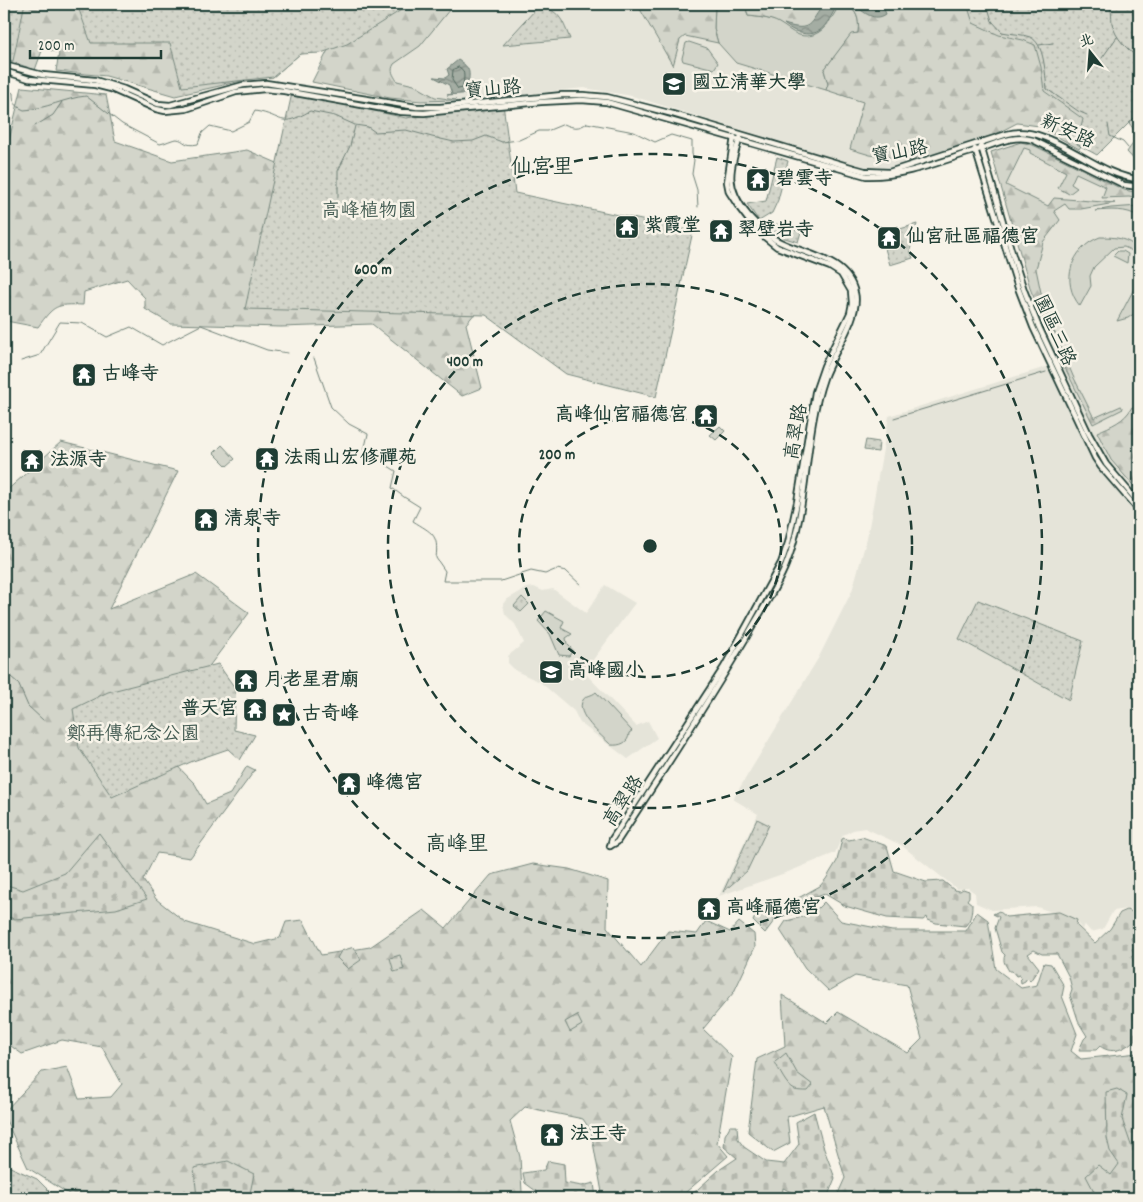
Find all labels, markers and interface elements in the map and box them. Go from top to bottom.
scale bar [30,28,161,60]
north arrow [1066,28,1116,78]
text: 北 [1077,30,1096,53]
text: 200 m [38,36,75,58]
school or university icon: 國立清華大學 [661,71,687,97]
place label: 國立清華大學 [692,71,806,98]
street label: 寶山路 [463,75,523,107]
street label: 新安路 [1035,109,1099,157]
street label: 寶山路 [869,135,931,173]
district label: 仙宫里 [511,154,574,184]
temple icon: 碧雲寺 [745,167,771,193]
place label: 碧雲寺 [776,167,833,194]
park label: 高峰植物園 [321,199,417,226]
temple icon: 紫霞堂 [614,214,640,240]
place label: 紫霞堂 [644,214,701,241]
temple icon: 翠壁岩寺 [708,218,734,244]
place label: 翠壁岩寺 [738,218,814,245]
temple icon: 仙宮社區福德宮 [876,225,902,251]
place label: 仙宮社區福德宮 [906,225,1039,252]
text: 600 m [354,260,392,282]
street label: 園區三路 [1025,291,1081,371]
text: 400 m [447,352,483,374]
temple icon: 古峰寺 [71,362,97,388]
place label: 古峰寺 [102,362,159,389]
street label: 高翠路 [780,402,816,462]
place label: 高峰仙宮福德宮 [555,403,688,430]
temple icon: 高峰仙宮福德宮 [693,403,719,429]
text: 200 m [539,445,575,467]
temple icon: 法雨山宏修禪苑 [254,446,280,472]
place label: 法雨山宏修禪苑 [284,446,417,473]
temple icon: 法源寺 [19,448,45,474]
place label: 法源寺 [50,448,107,475]
temple icon: 清泉寺 [193,507,219,533]
place label: 清泉寺 [224,507,281,534]
centre of rings [641,537,659,555]
school or university icon: 高峰國小 [538,659,564,685]
place label: 高峰國小 [568,659,644,686]
temple icon: 月老星君廟 [233,668,259,694]
place label: 月老星君廟 [264,668,359,695]
place label: 普天宮 [181,697,238,724]
temple icon: 普天宮 [242,697,268,723]
place icon: 古奇峰 [271,702,297,728]
place label: 古奇峰 [302,702,359,729]
park label: 鄭再傳紀念公園 [66,722,200,749]
temple icon: 峰德宮 [336,771,362,797]
place label: 峰德宮 [366,771,423,798]
street label: 高翠路 [598,771,652,833]
district label: 高峰里 [426,831,489,861]
temple icon: 高峰福德宮 [696,896,722,922]
place label: 高峰福德宮 [726,896,821,923]
temple icon: 法王寺 [539,1122,565,1148]
place label: 法王寺 [570,1122,627,1149]

